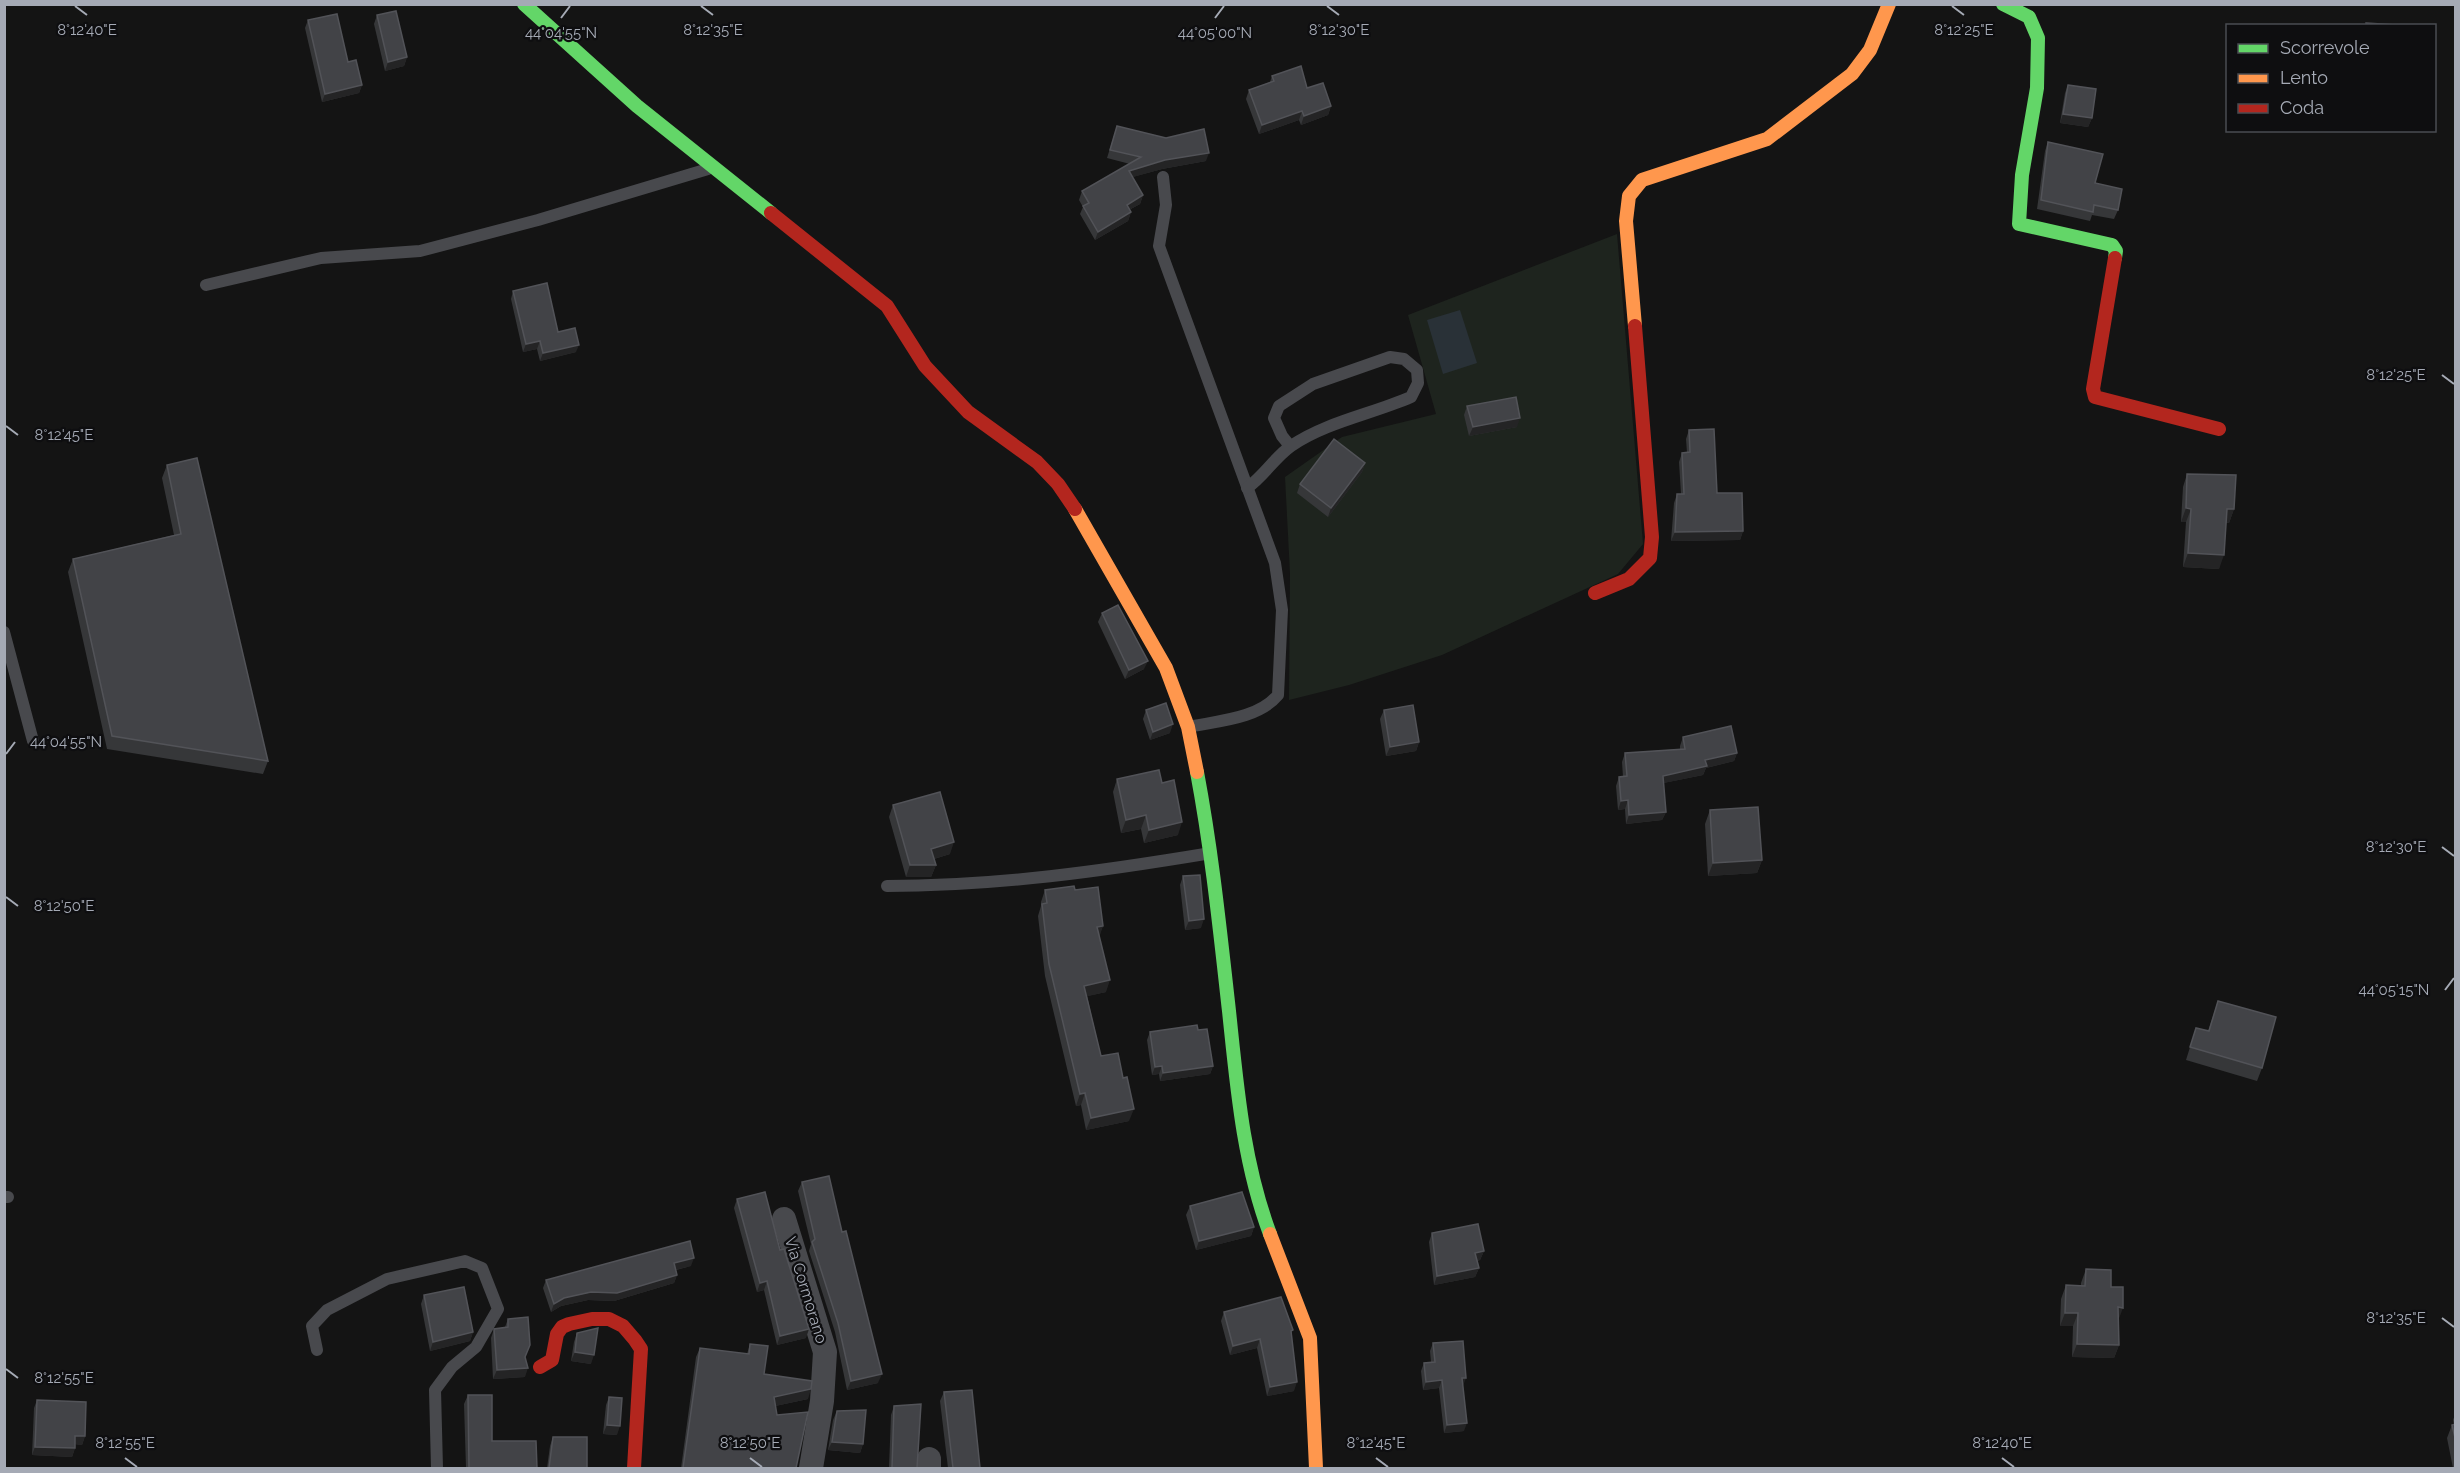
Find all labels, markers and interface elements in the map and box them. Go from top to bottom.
text: 8°12'40"E [57,21,117,39]
text: 8°12'35"E [683,21,743,39]
text: 8°12'30"E [1309,21,1369,39]
text: 8°12'25"E [1934,21,1994,39]
text: 44°04'55"N [525,24,597,42]
text: 44°05'00"N [1178,24,1252,42]
legend [2226,24,2436,132]
text: Scorrevole [2280,37,2370,58]
text: Lento [2280,67,2328,88]
text: Coda [2280,97,2324,118]
text: 8°12'25"E [2366,366,2426,384]
text: 8°12'45"E [35,426,93,444]
text: 44°04'55"N [30,733,102,751]
text: 8°12'30"E [2366,838,2426,856]
text: 8°12'50"E [34,897,94,915]
text: 44°05'15"N [2359,981,2429,999]
street label: Via Cormorano [781,1234,831,1346]
text: 8°12'35"E [2366,1309,2426,1327]
text: 8°12'55"E [34,1369,94,1387]
text: 8°12'55"E [95,1434,155,1452]
text: 8°12'50"E [720,1434,780,1452]
text: 8°12'45"E [1347,1434,1405,1452]
text: 8°12'40"E [1972,1434,2032,1452]

